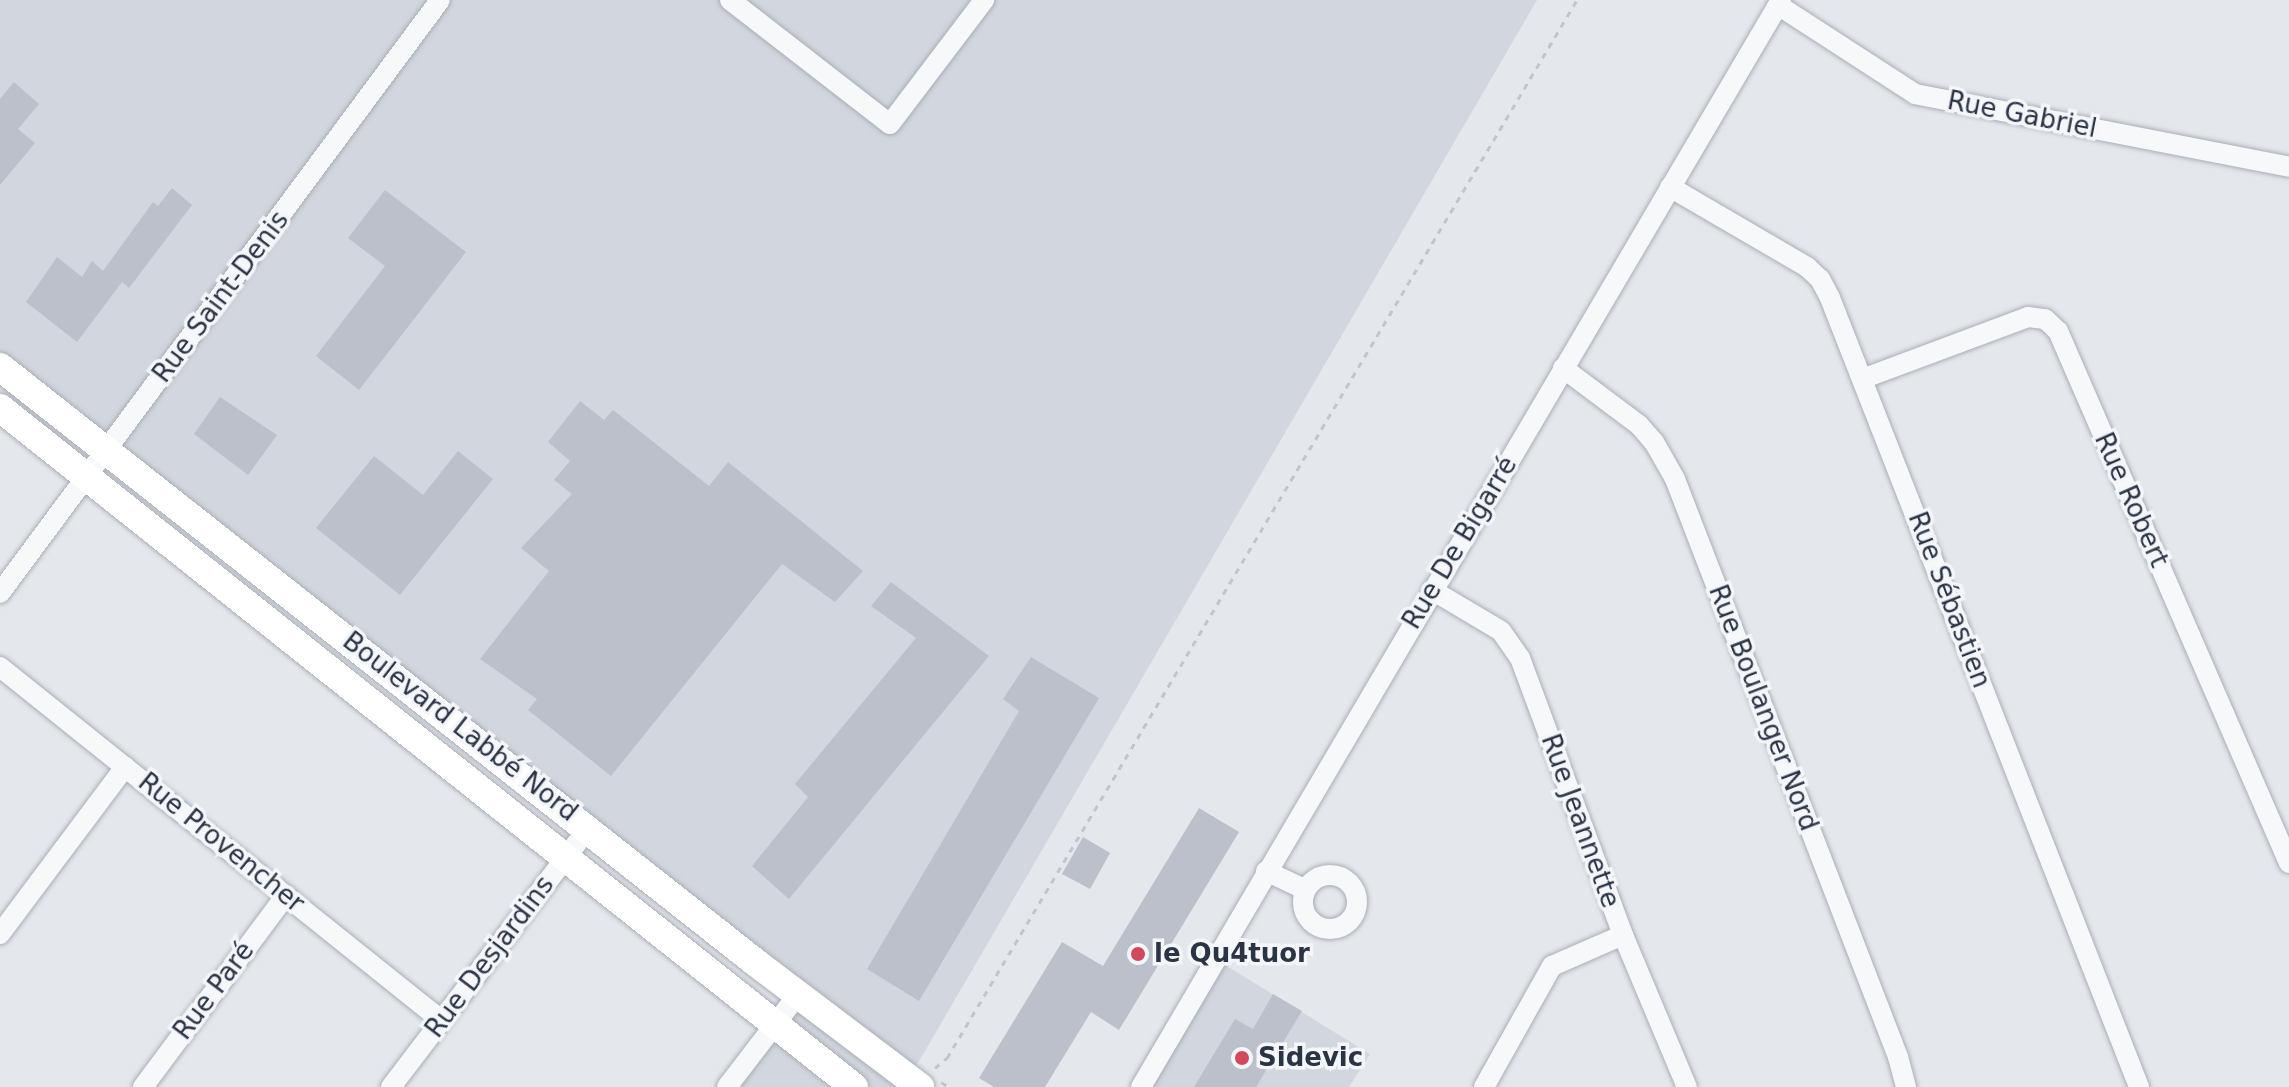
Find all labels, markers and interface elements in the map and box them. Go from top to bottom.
street label: Rue Gabriel [1945,85,2099,145]
street label: Rue Saint-Denis [146,205,296,389]
street label: Rue Robert [2087,428,2175,572]
street label: Rue De Bigarré [1396,451,1524,635]
street label: Rue Sébastien [1901,508,1997,692]
street label: Rue Boulanger Nord [1702,581,1824,835]
street label: Boulevard Labbé Nord [336,626,584,828]
street label: Rue Jeannette [1534,730,1626,912]
street label: Rue Provencher [132,767,310,919]
street label: Rue Desjardins [419,870,561,1044]
street label: Rue Paré [167,936,261,1046]
place label: le Qu4tuor [1154,938,1310,970]
marker: le Qu4tuor [1129,945,1147,963]
place label: Sidevic [1258,1042,1363,1074]
marker: Sidevic [1233,1049,1251,1067]

